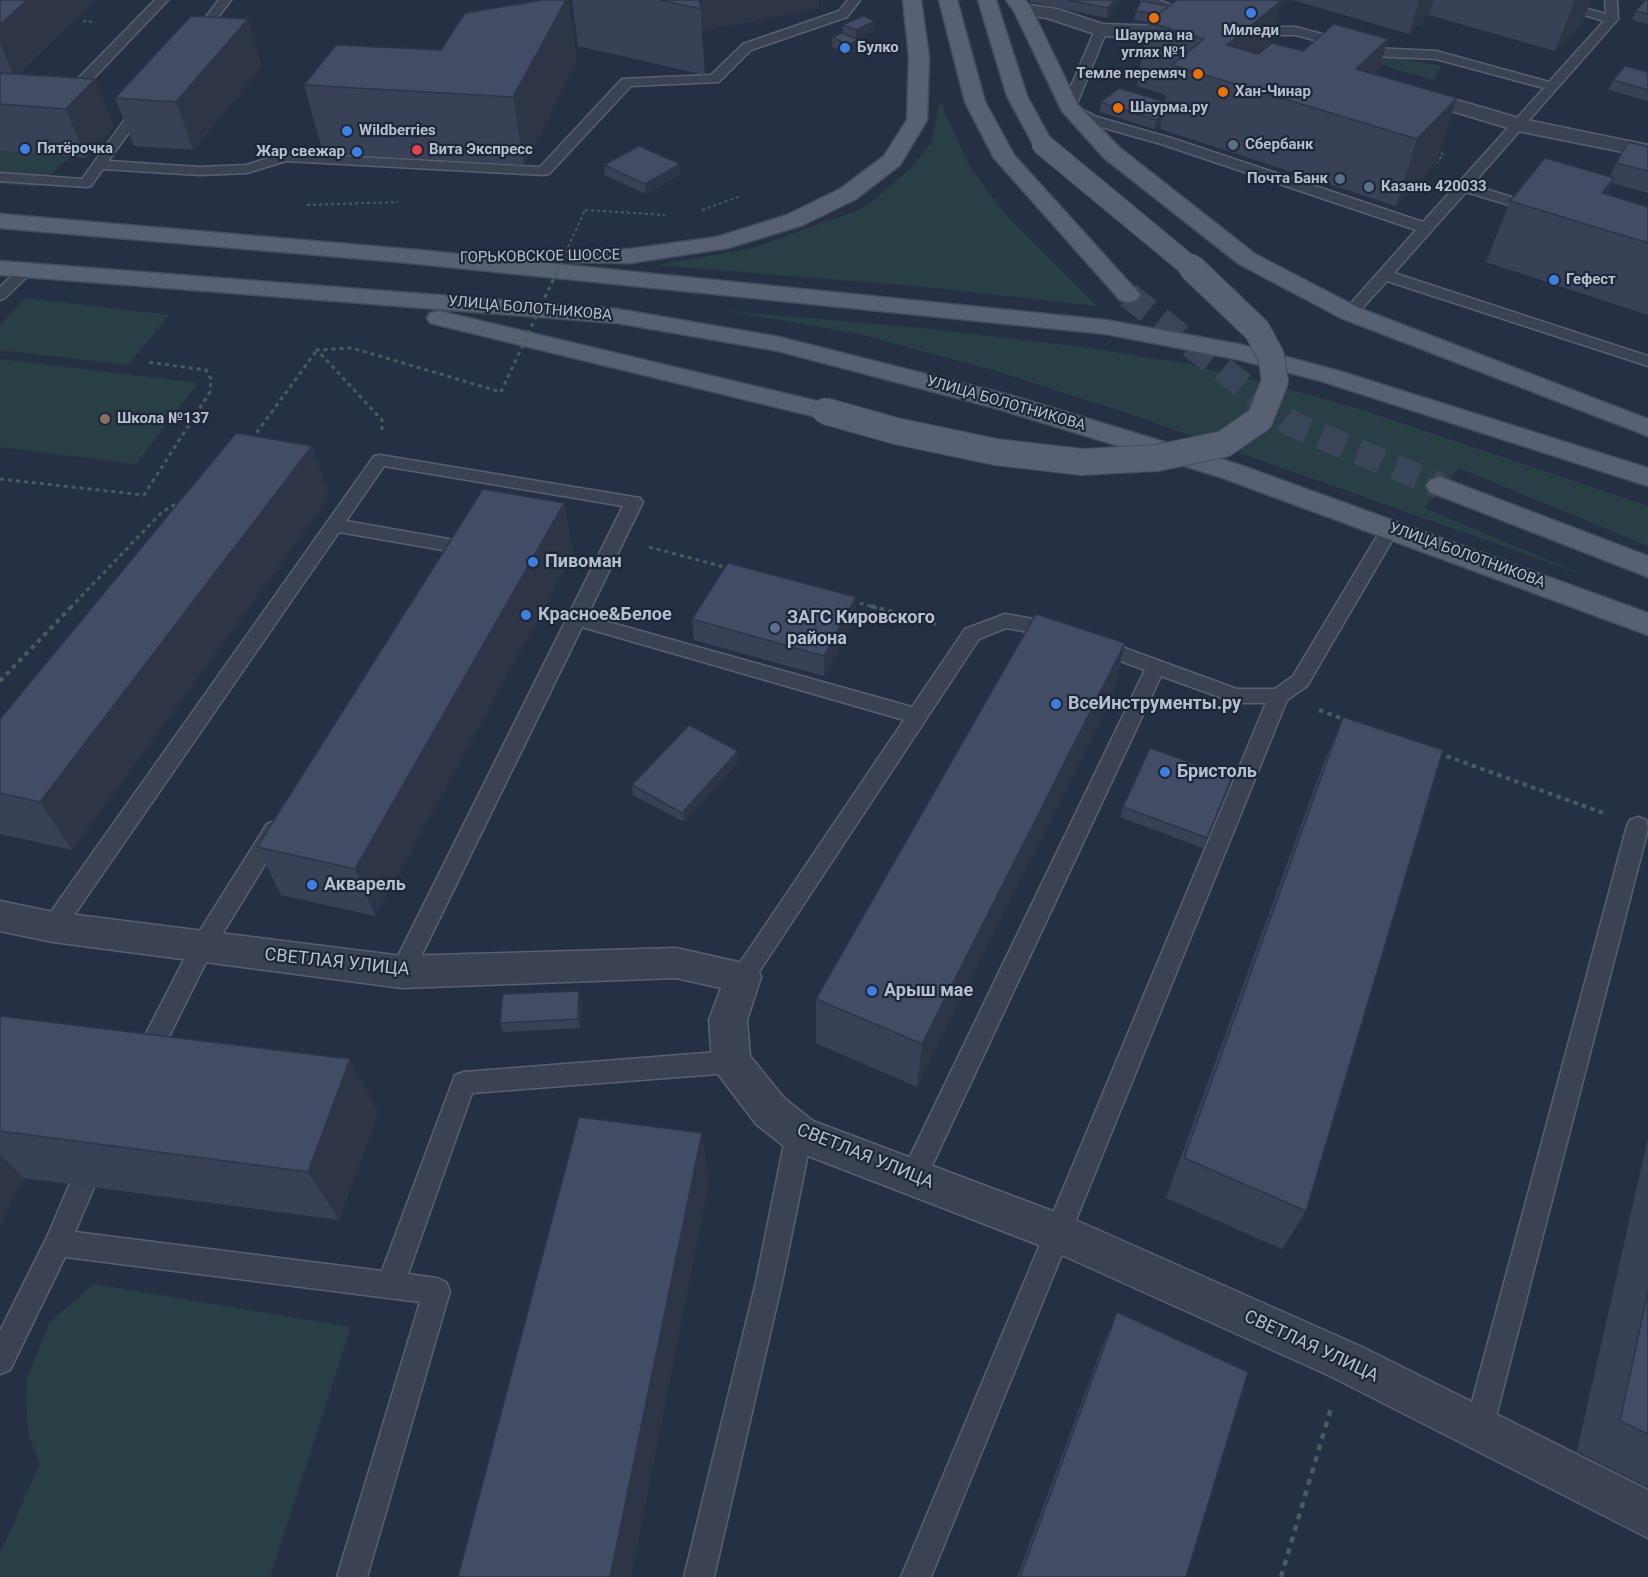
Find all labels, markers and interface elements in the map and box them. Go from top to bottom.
marker: Миледи [1244,6,1258,20]
marker: Шаурма на углях №1 [1147,11,1161,25]
place label: Миледи [1223,22,1279,40]
place label: Шаурма на углях №1 [1115,27,1193,62]
place label: Булко [857,39,899,57]
marker: Булко [838,41,852,55]
place label: Темле перемяч [1076,65,1186,83]
marker: Темле перемяч [1191,67,1205,81]
place label: Хан-Чинар [1235,83,1311,101]
marker: Хан-Чинар [1216,85,1230,99]
place label: Шаурма.ру [1130,99,1208,117]
marker: Шаурма.ру [1111,101,1125,115]
place label: Wildberries [359,122,436,140]
marker: Wildberries [340,124,354,138]
place label: Сбербанк [1245,136,1313,154]
marker: Сбербанк [1226,138,1240,152]
place label: Пятёрочка [37,140,113,158]
place label: Вита Экспресс [429,141,533,159]
marker: Пятёрочка [18,142,32,156]
place label: Жар свежар [256,143,345,161]
marker: Вита Экспресс [410,143,424,157]
marker: Жар свежар [350,145,364,159]
place label: Почта Банк [1247,170,1328,188]
marker: Почта Банк [1333,172,1347,186]
place label: Казань 420033 [1381,178,1487,196]
marker: Казань 420033 [1362,180,1376,194]
street label: ГОРЬКОВСКОЕ ШОССЕ [460,247,620,267]
place label: Гефест [1566,271,1616,289]
marker: Гефест [1547,273,1561,287]
street label: УЛИЦА БОЛОТНИКОВА [447,293,613,325]
street label: УЛИЦА БОЛОТНИКОВА [924,373,1088,435]
place label: Школа №137 [117,410,209,428]
marker: Школа №137 [98,412,112,426]
street label: УЛИЦА БОЛОТНИКОВА [1387,519,1547,593]
place label: Пивоман [545,551,622,573]
marker: Пивоман [526,555,540,569]
place label: Красное&Белое [538,604,672,626]
place label: ЗАГС Кировского района [787,607,935,650]
marker: Красное&Белое [519,608,533,622]
marker: ЗАГС Кировского района [768,621,782,635]
place label: ВсеИнструменты.ру [1068,693,1241,715]
marker: ВсеИнструменты.ру [1049,697,1063,711]
place label: Бристоль [1177,761,1257,783]
marker: Бристоль [1158,765,1172,779]
place label: Акварель [324,874,406,896]
marker: Акварель [305,878,319,892]
street label: СВЕТЛАЯ УЛИЦА [263,945,411,981]
place label: Арыш мае [884,980,973,1002]
marker: Арыш мае [865,984,879,998]
street label: СВЕТЛАЯ УЛИЦА [793,1120,937,1194]
street label: СВЕТЛАЯ УЛИЦА [1240,1306,1382,1388]

